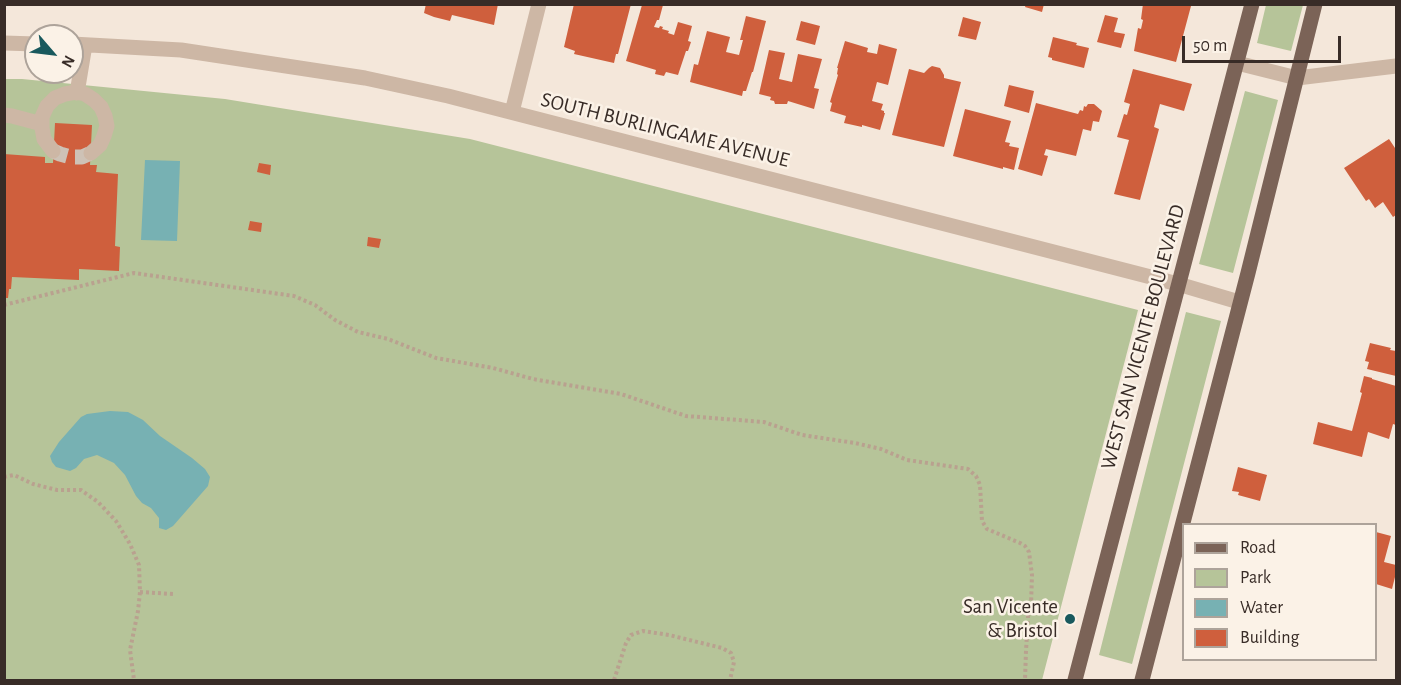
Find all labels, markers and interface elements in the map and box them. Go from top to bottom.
north arrow [24,24,84,84]
scale bar [1185,24,1344,62]
text: 50 m [1193,37,1227,55]
text: N [58,53,78,70]
street label: SOUTH BURLINGAME AVENUE [538,87,792,173]
street label: WEST SAN VICENTE BOULEVARD [1095,202,1191,472]
legend [1182,523,1377,661]
text: Road [1240,539,1276,557]
text: Park [1240,569,1271,587]
place label: San Vicente & Bristol [963,594,1058,644]
text: Water [1240,599,1283,617]
marker: San Vicente & Bristol [1063,612,1077,626]
text: Building [1240,629,1299,647]

